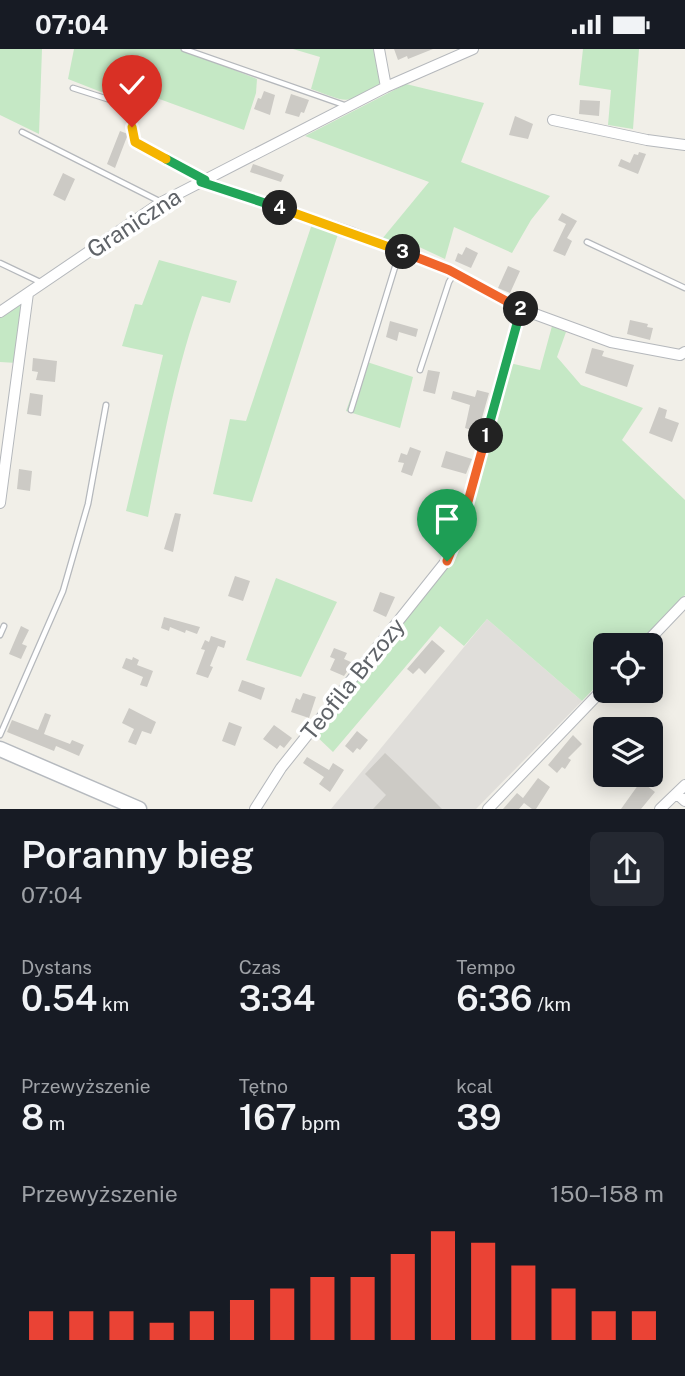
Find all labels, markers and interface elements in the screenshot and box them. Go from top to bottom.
text: 07:04 [35,9,108,40]
pin [102,55,162,127]
icon: check [113,66,151,104]
street label: Graniczna [82,182,186,263]
pin: 4 [262,191,298,225]
text: 4 [273,196,286,218]
pin: 3 [386,235,420,269]
text: 3 [396,240,409,262]
pin: 2 [504,292,538,327]
text: 2 [514,297,527,319]
pin: 1 [468,419,504,453]
text: 1 [481,424,490,446]
pin [417,489,477,561]
icon: arrive [428,500,466,538]
street label: Teofila Brzozy [295,612,410,745]
map controls [593,633,663,787]
button: locate [593,633,663,703]
button: layers [593,717,663,787]
text: Poranny bieg [21,832,254,877]
button: share [590,832,664,906]
text: 07:04 [21,881,82,908]
text: Dystans [21,956,92,978]
text: Czas [239,956,281,978]
text: Tempo [456,956,516,978]
text: 0.54 [21,978,97,1019]
text: 3:34 [239,978,315,1019]
text: 6:36 [456,978,533,1019]
text: km [97,993,129,1015]
text: /km [533,993,571,1015]
text: Przewyższenie [21,1075,151,1097]
text: Tętno [239,1075,288,1097]
text: kcal [456,1075,493,1097]
text: 8 [21,1097,44,1138]
text: 167 [239,1097,297,1138]
text: 39 [456,1097,501,1138]
text: m [44,1112,65,1134]
text: bpm [297,1112,340,1134]
text: Przewyższenie [21,1180,178,1207]
text: 150–158 m [550,1180,664,1207]

